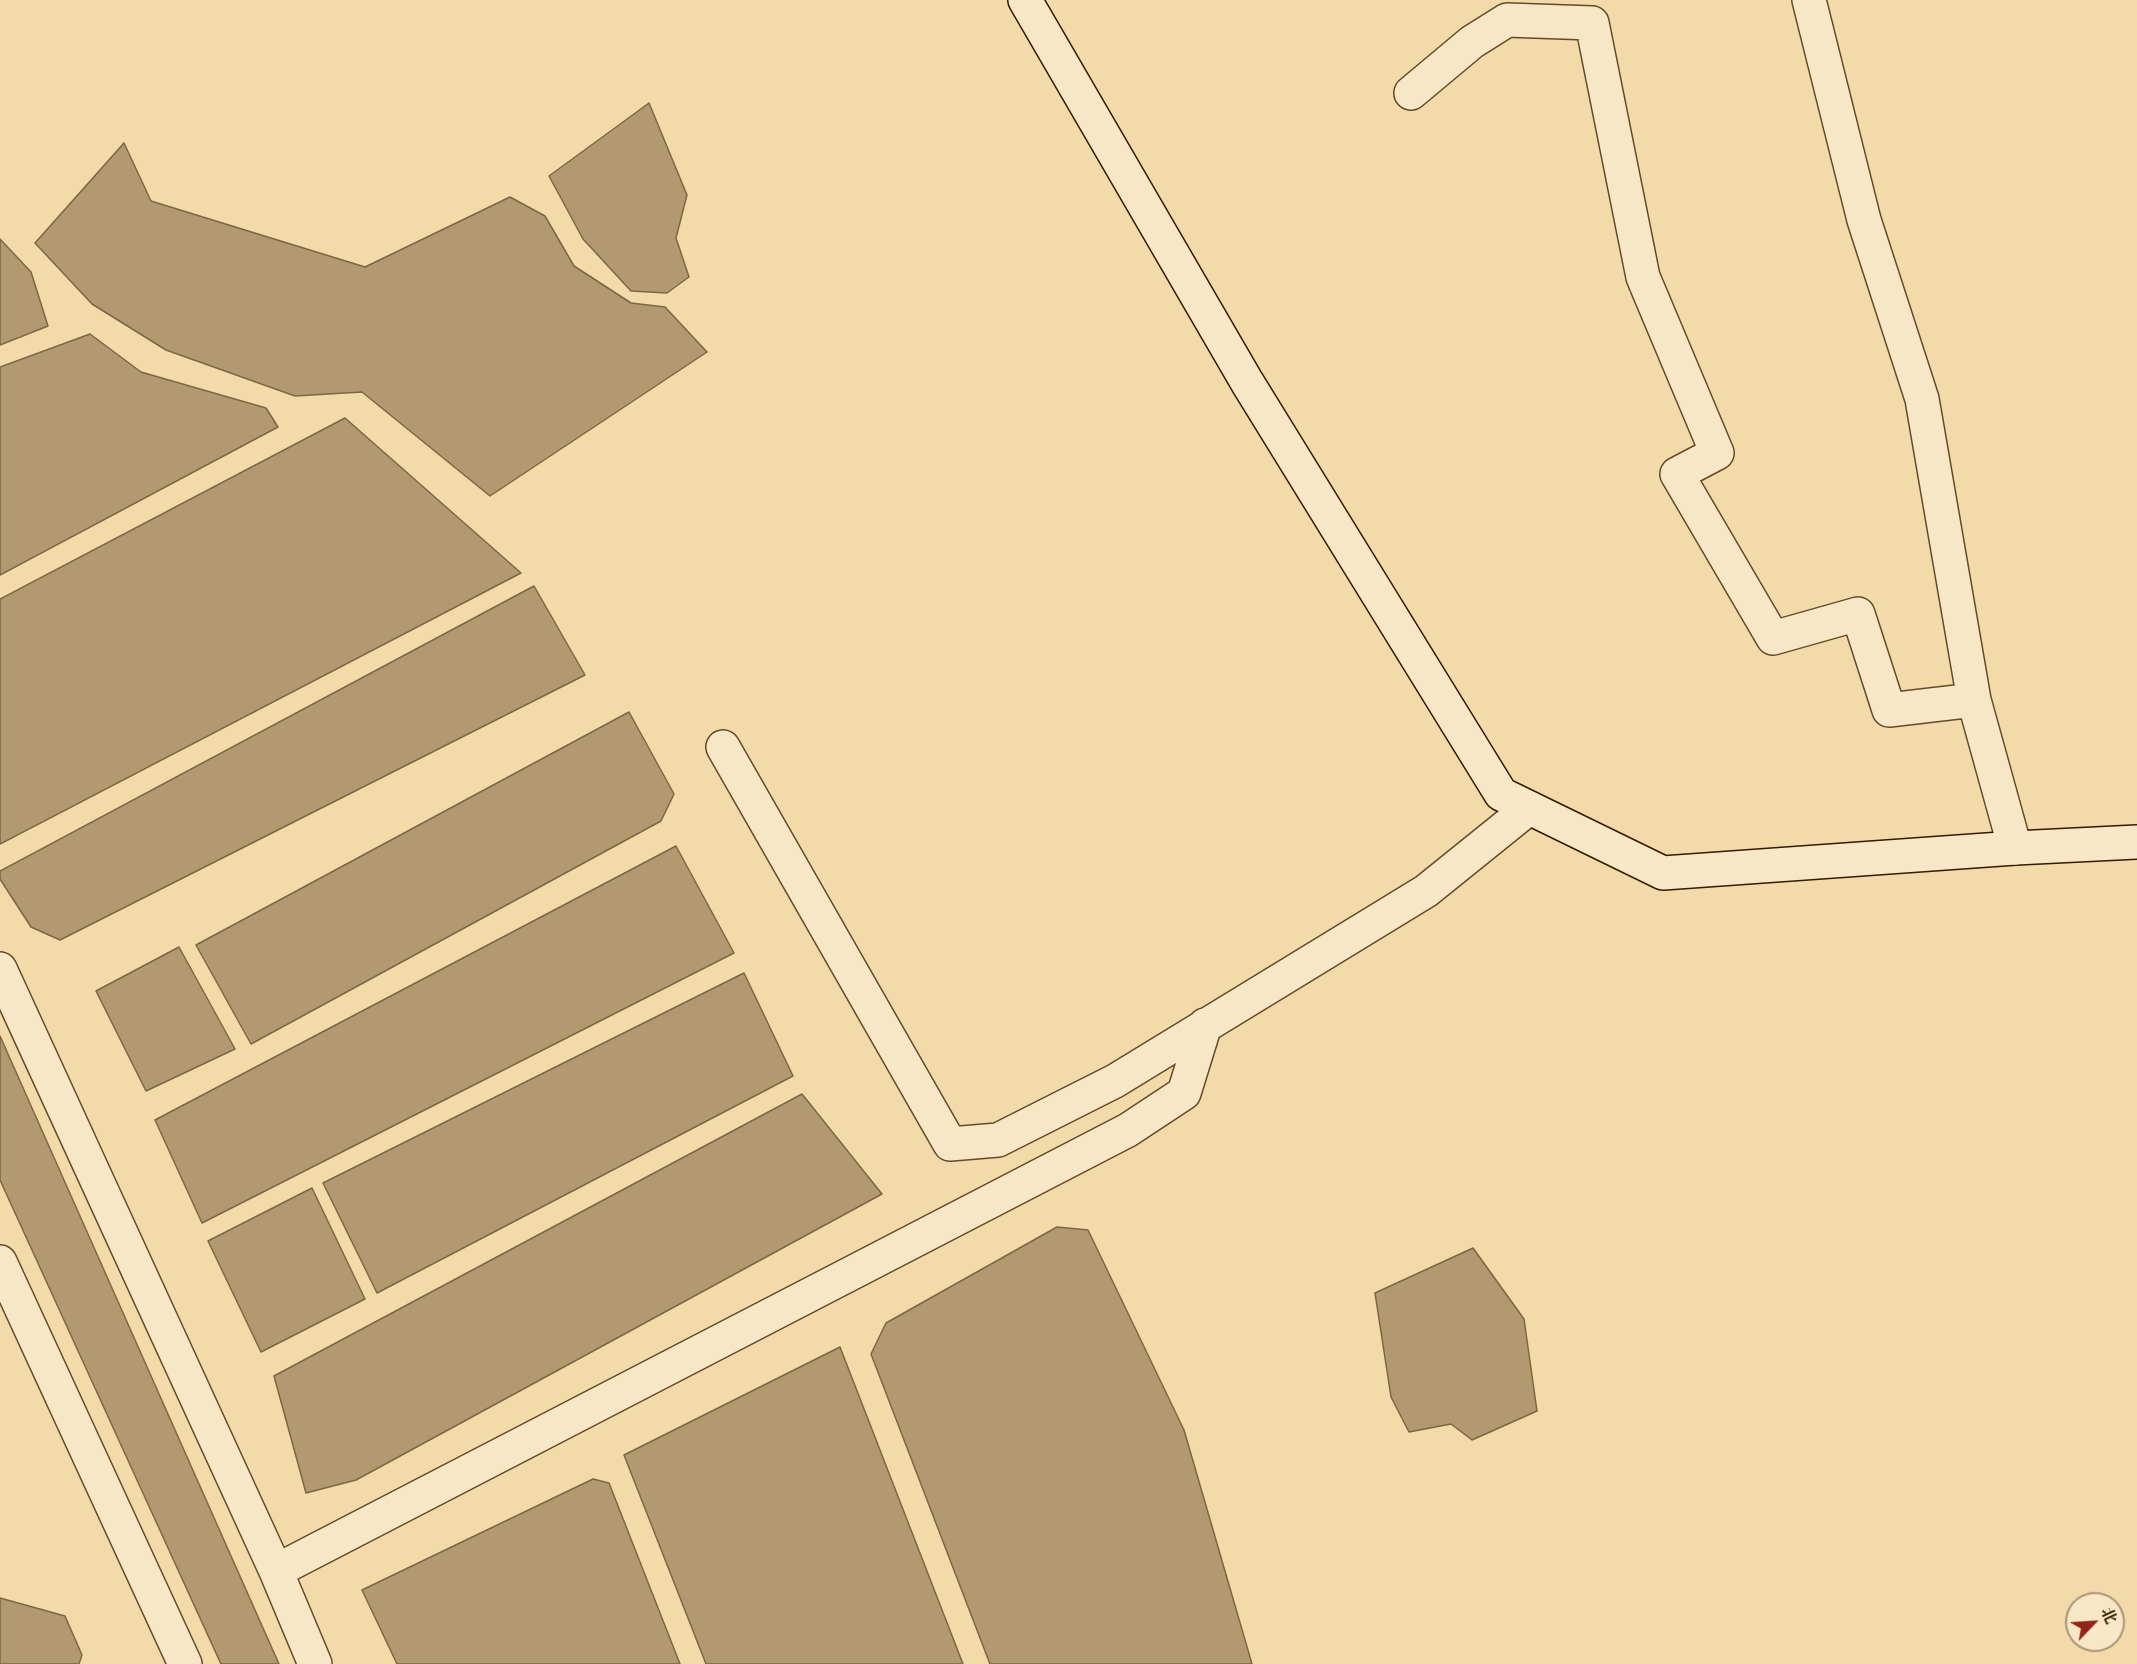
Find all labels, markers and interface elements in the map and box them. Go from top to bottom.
north arrow [2065,1592,2125,1652]
text: 北 [2097,1604,2122,1627]

